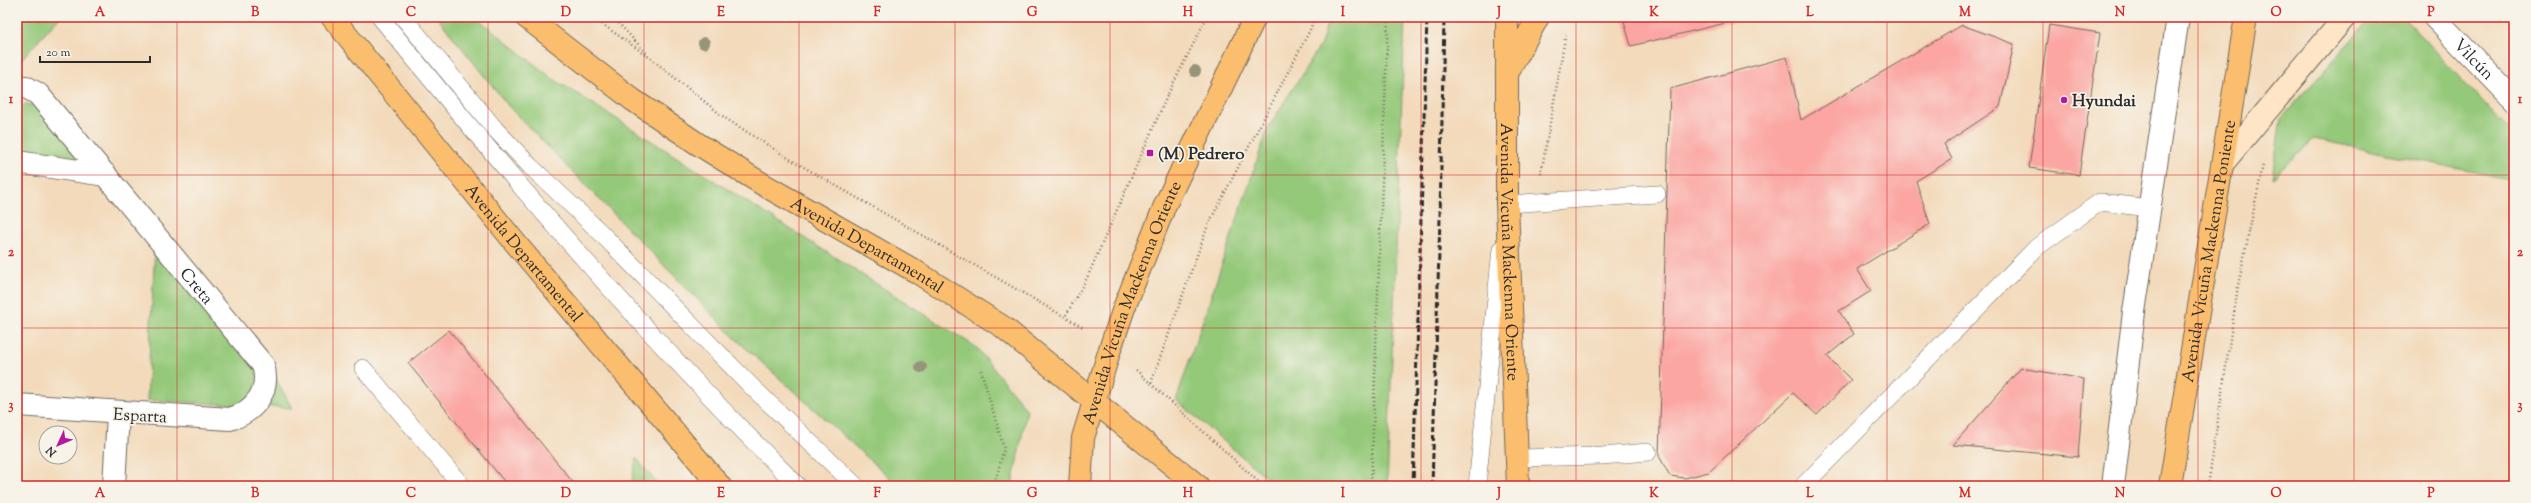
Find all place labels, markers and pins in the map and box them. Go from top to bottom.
place label: Hyundai [2072,90,2136,114]
marker: Hyundai [2059,95,2069,105]
place label: (M) Pedrero [1158,143,1245,167]
marker: (M) Pedrero [1145,148,1155,158]

